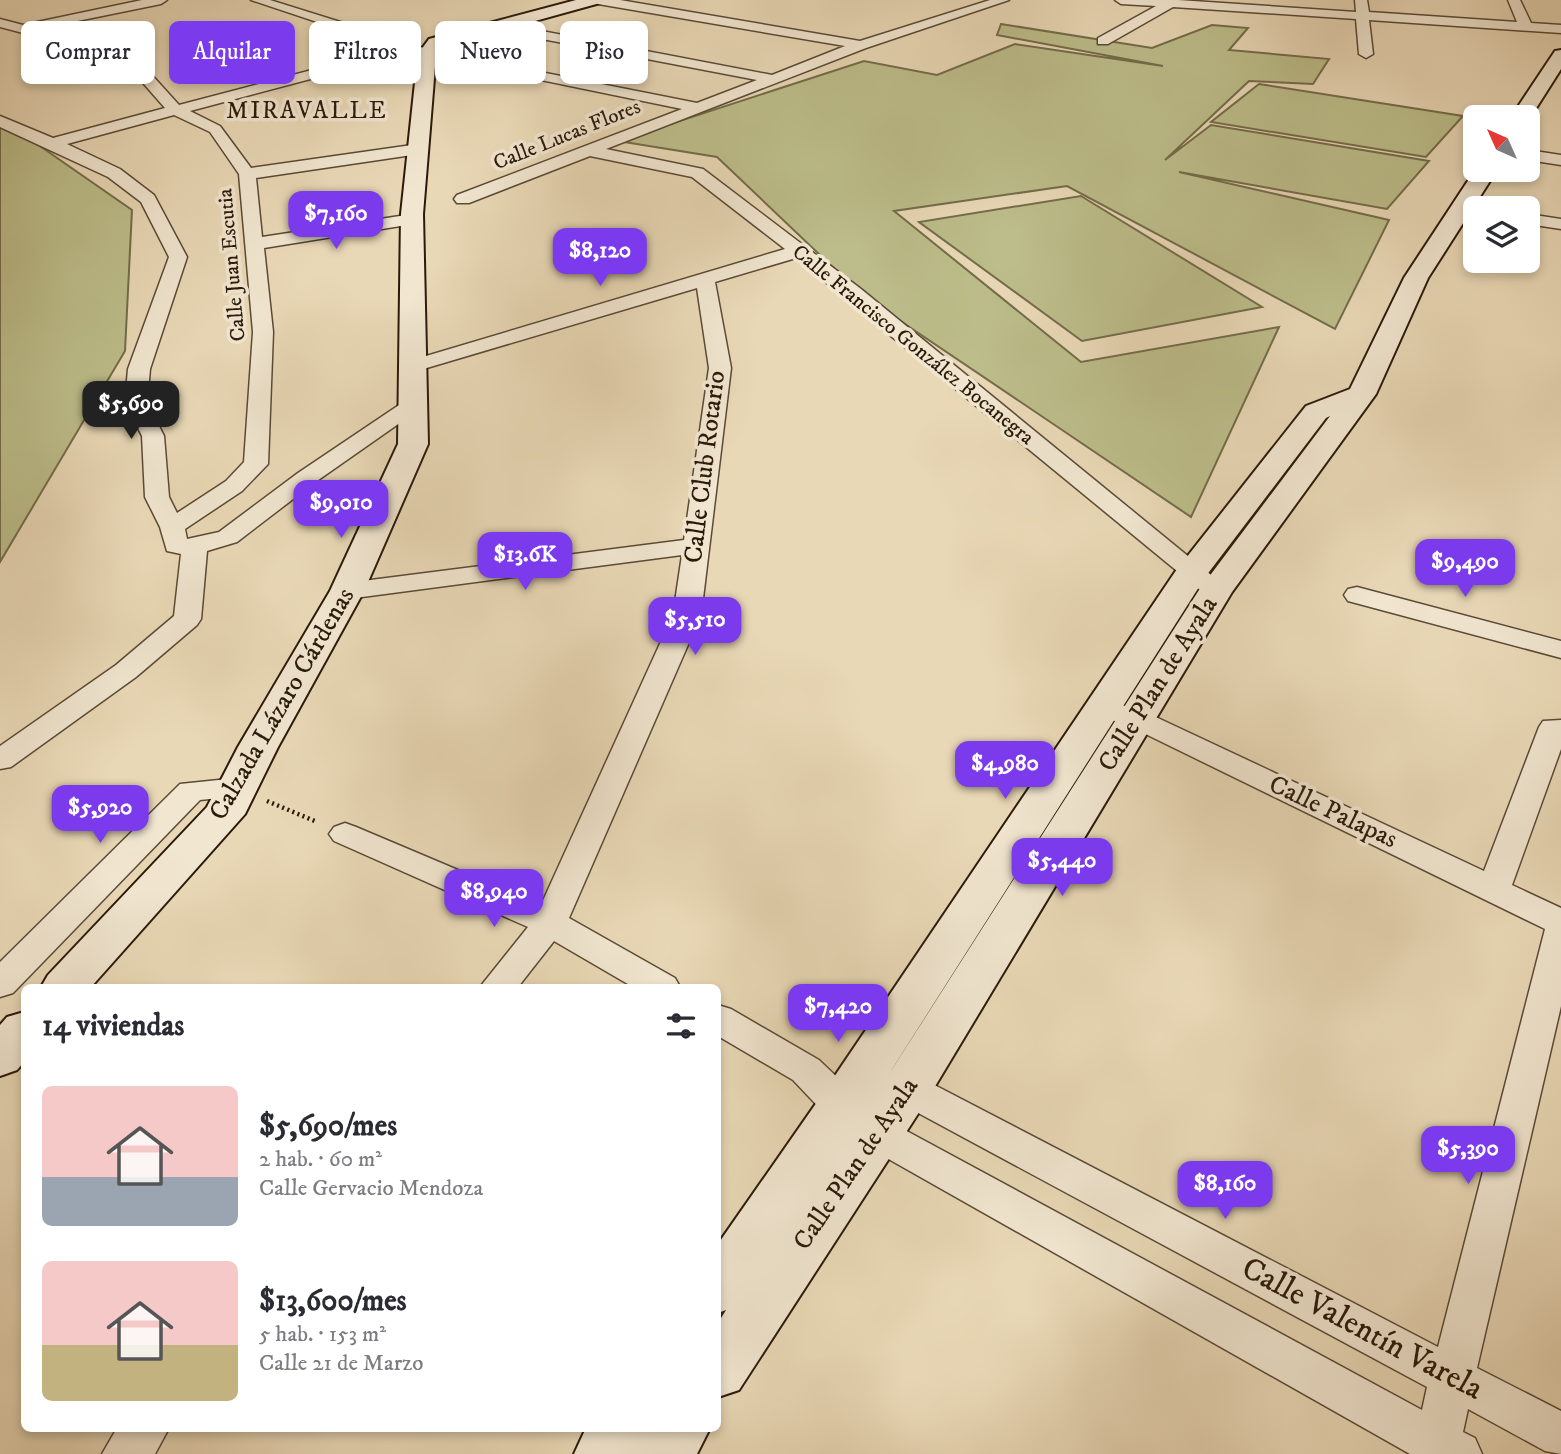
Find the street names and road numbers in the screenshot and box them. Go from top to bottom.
street label: Calle Lucas Flores [490,94,644,176]
street label: Calle Juan Escutia [212,187,252,342]
street label: Calle Francisco González Bocanegra [787,239,1039,451]
street label: Calle Club Rotario [677,369,733,565]
street label: Calzada Lázaro Cárdenas [202,582,362,826]
street label: Calle Plan de Ayala [1091,590,1225,778]
street label: Calle Palapas [1263,768,1403,856]
street label: Calle Plan de Ayala [786,1072,926,1256]
street label: Calle Valentín Varela [1234,1249,1490,1410]

